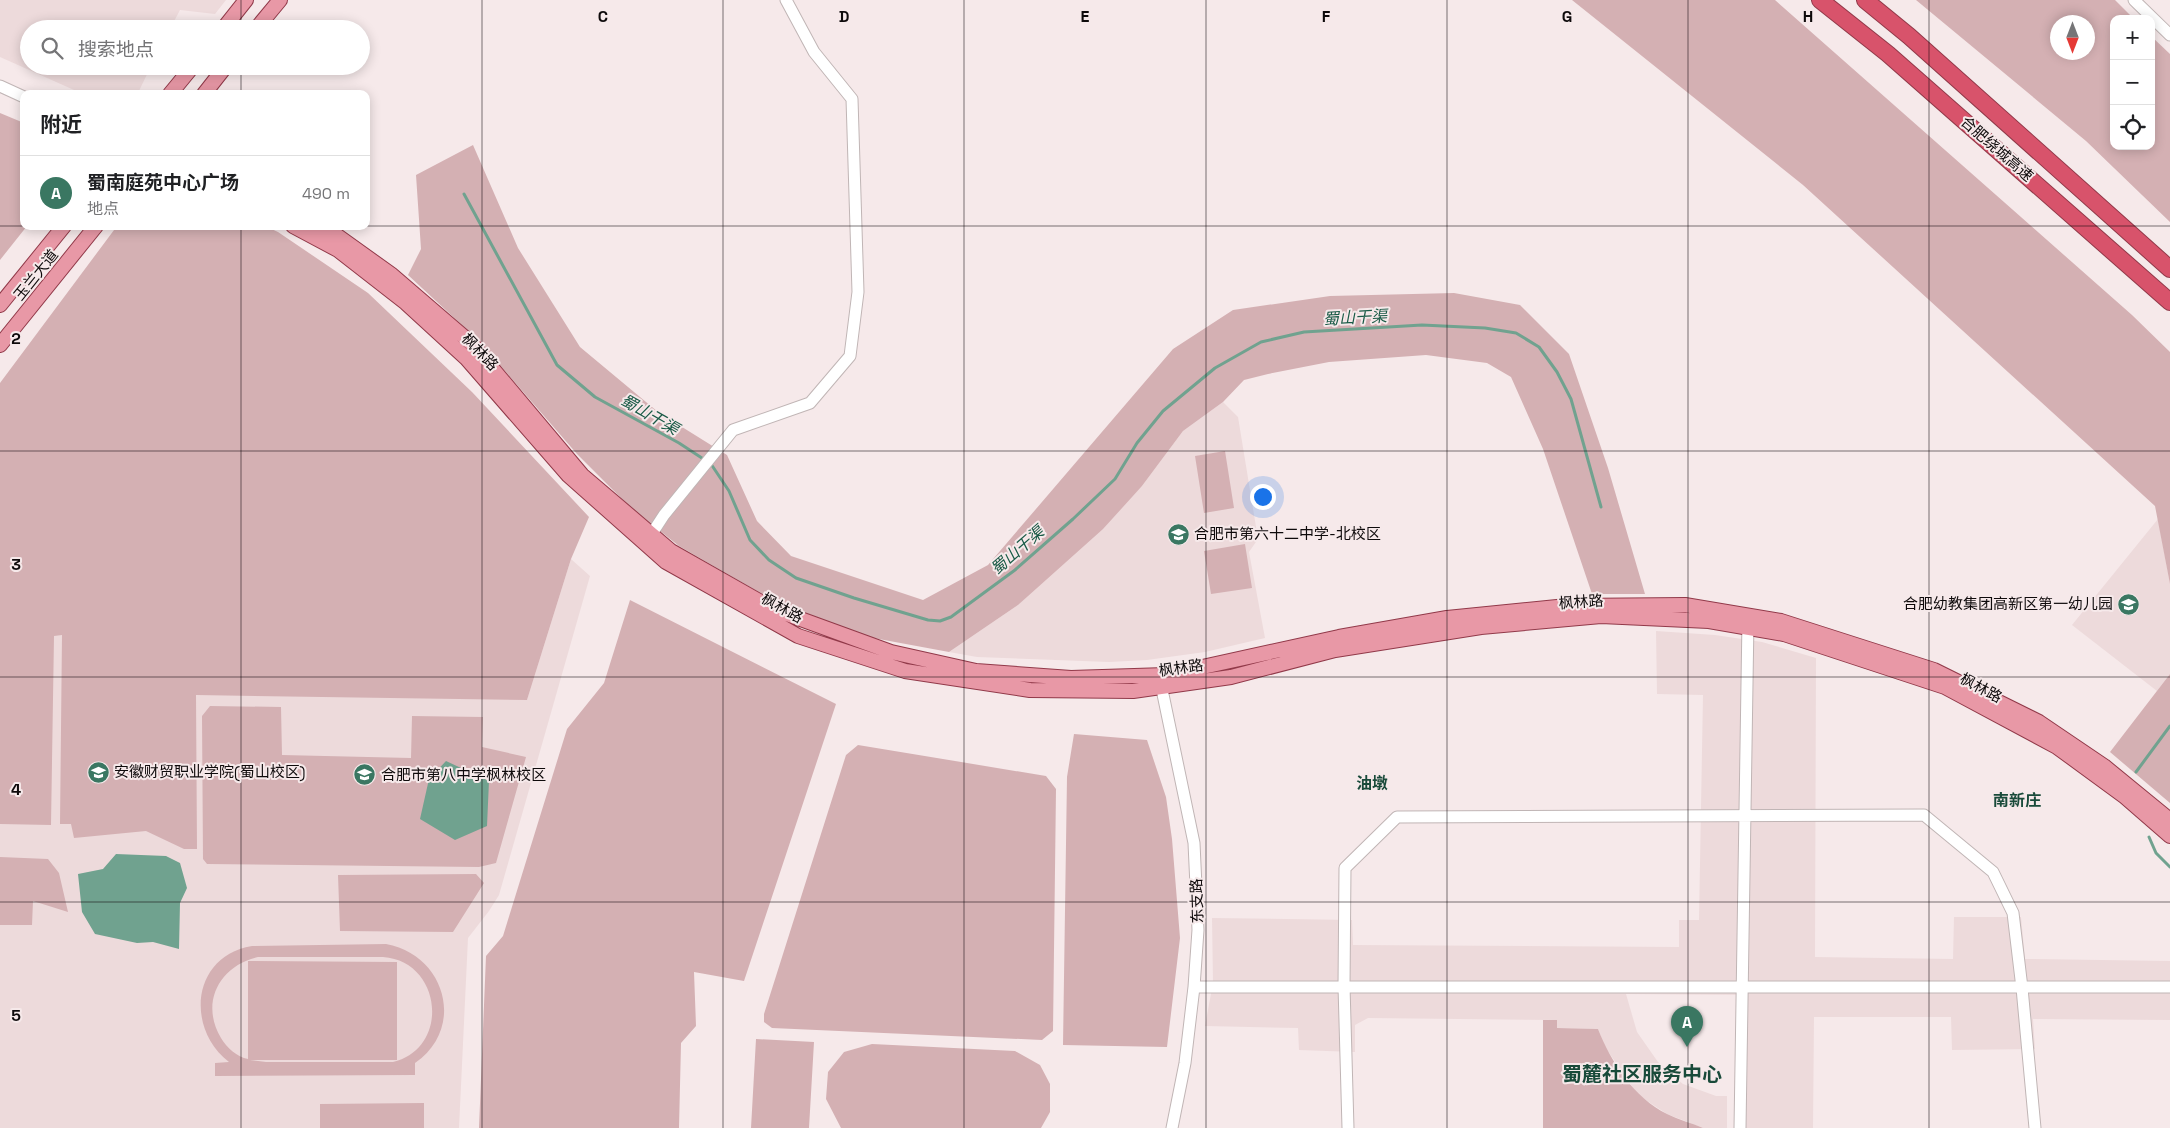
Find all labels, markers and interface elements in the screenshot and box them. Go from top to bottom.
text: C [598,6,608,27]
text: D [839,6,849,27]
text: E [1081,6,1090,27]
text: F [1322,6,1331,27]
text: G [1562,6,1572,27]
text: H [1803,6,1813,27]
north arrow [2050,15,2095,60]
map controls [2110,15,2155,150]
button: + [2110,15,2155,60]
search box [20,20,370,75]
icon: search [38,34,66,62]
text: 搜索地点 [78,37,154,62]
button: − [2110,60,2155,105]
button: locate [2110,105,2155,150]
text: 附近 [40,111,82,138]
street label: 合肥绕城高速 [1957,112,2038,185]
text: 蜀南庭苑中心广场 [87,170,239,195]
text: A [51,183,61,204]
text: 490 m [302,183,350,204]
text: 地点 [87,198,119,219]
street label: 玉兰大道 [9,245,62,304]
water label: 蜀山干渠 [1323,305,1390,330]
text: 2 [11,328,21,349]
street label: 枫林路 [458,329,503,374]
water label: 蜀山干渠 [617,389,684,441]
your location [1250,484,1276,510]
water label: 蜀山干渠 [986,520,1050,579]
school or university icon: 合肥市第六十二中学-北校区 [1166,522,1190,546]
place label: 合肥市第六十二中学-北校区 [1194,524,1381,543]
text: 3 [11,554,21,575]
street label: 枫林路 [758,588,807,627]
street label: 枫林路 [1558,590,1604,613]
school or university icon: 合肥幼教集团高新区第一幼儿园 [2117,592,2141,616]
place label: 合肥幼教集团高新区第一幼儿园 [1903,594,2113,613]
street label: 枫林路 [1157,655,1205,680]
street label: 枫林路 [1957,669,2006,707]
school or university icon: 安徽财贸职业学院(蜀山校区) [86,760,110,784]
place label: 安徽财贸职业学院(蜀山校区) [114,762,305,782]
school or university icon: 合肥市第八中学枫林校区 [353,763,377,787]
place label: 合肥市第八中学枫林校区 [381,765,546,784]
district label: 油墩 [1356,773,1388,794]
text: 4 [11,779,21,800]
district label: 南新庄 [1993,790,2041,811]
street label: 东支路 [1186,878,1207,924]
text: 5 [11,1005,21,1026]
pin: A [1671,1006,1703,1047]
district label: 蜀麓社区服务中心 [1562,1061,1722,1087]

